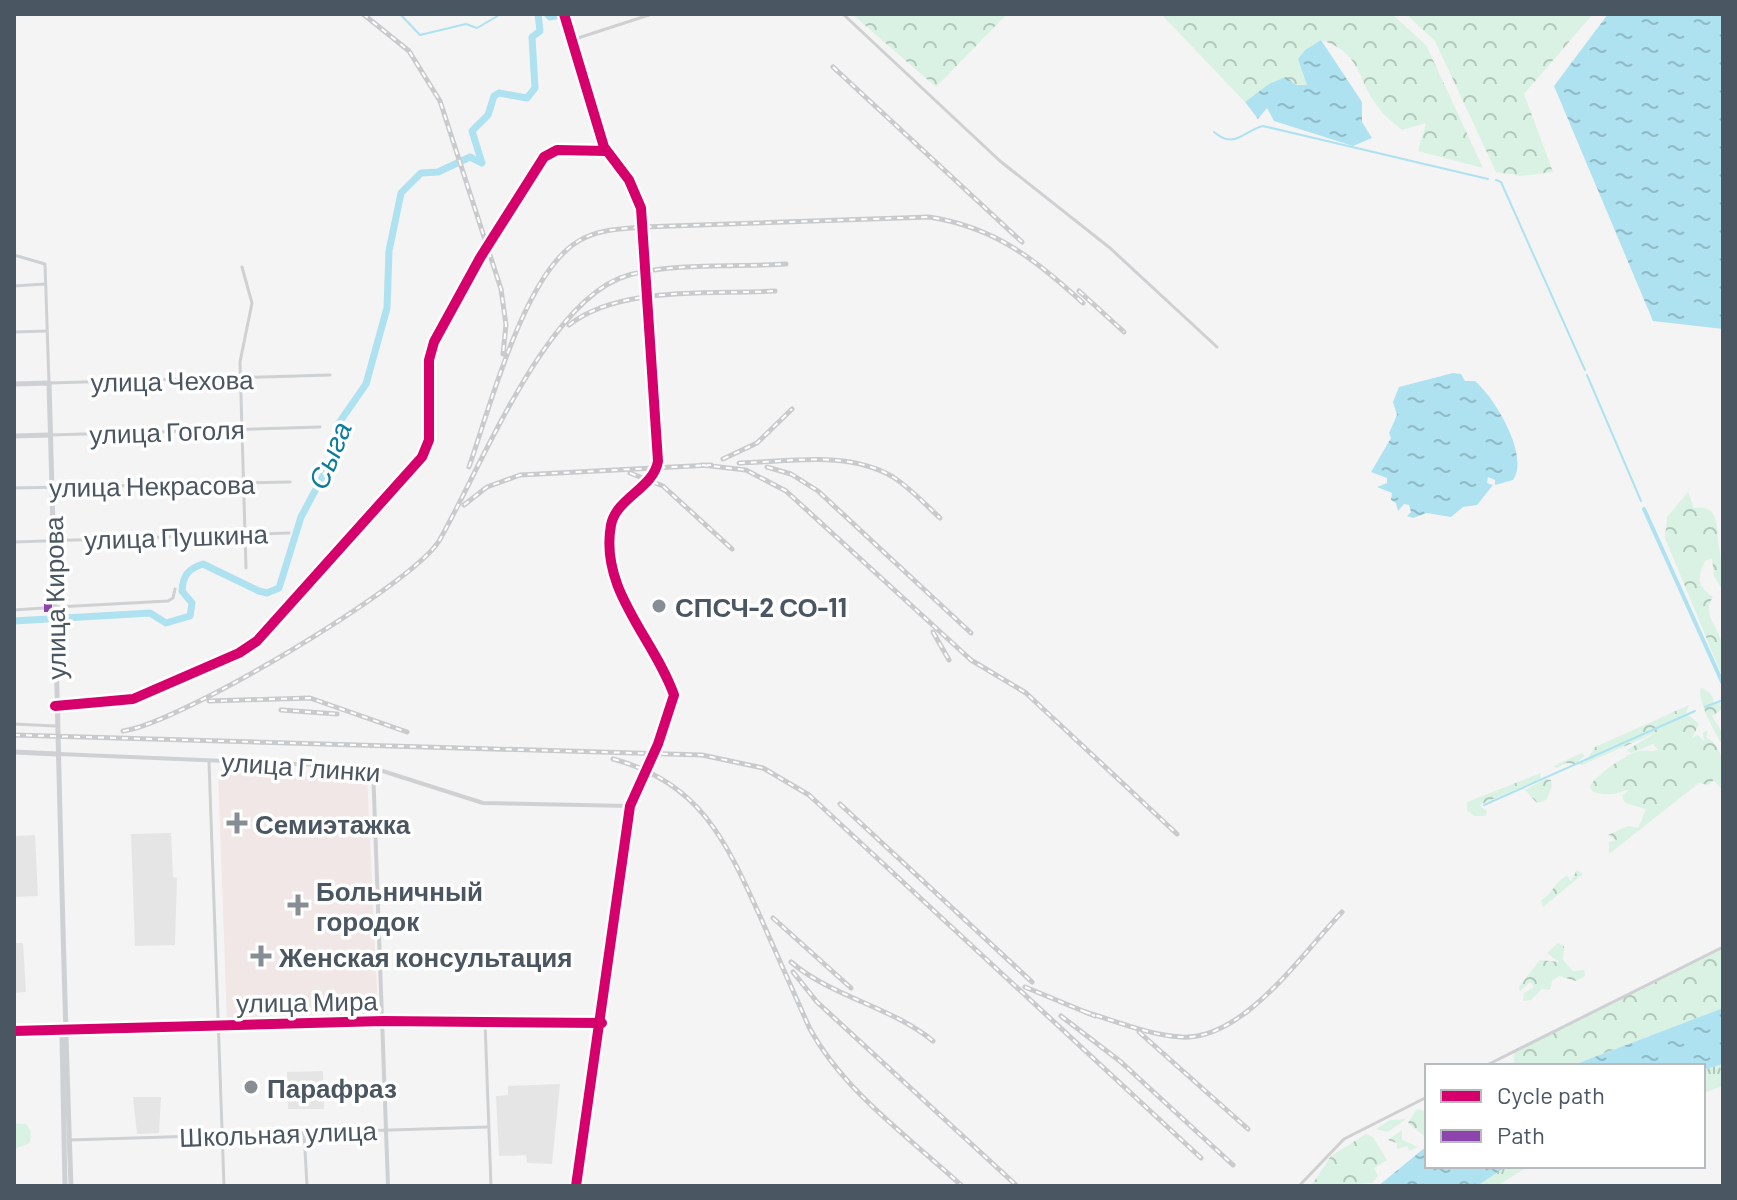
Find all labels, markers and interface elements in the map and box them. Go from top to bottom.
street label: улица Чехова [90,363,254,397]
street label: улица Гоголя [89,413,245,449]
water label: Сыга [300,416,358,494]
street label: улица Некрасова [49,468,256,502]
street label: улица Кирова [37,516,71,680]
street label: улица Пушкина [84,517,269,555]
place label: СПСЧ-2 СО-11 [675,591,847,622]
marker: СПСЧ-2 СО-11 [650,597,668,615]
street label: улица Глинки [220,745,382,787]
place label: Семиэтажка [255,808,411,839]
marker: Семиэтажка [226,812,248,834]
place label: Больничный городок [316,875,483,936]
marker: Больничный городок [287,894,309,916]
place label: Женская консультация [278,941,572,972]
marker: Женская консультация [250,945,272,967]
street label: улица Мира [236,984,379,1018]
legend [1425,1064,1705,1168]
place label: Парафраз [267,1072,397,1103]
marker: Парафраз [242,1078,260,1096]
text: Cycle path [1497,1080,1605,1109]
street label: Школьная улица [179,1114,378,1152]
text: Path [1497,1120,1545,1149]

